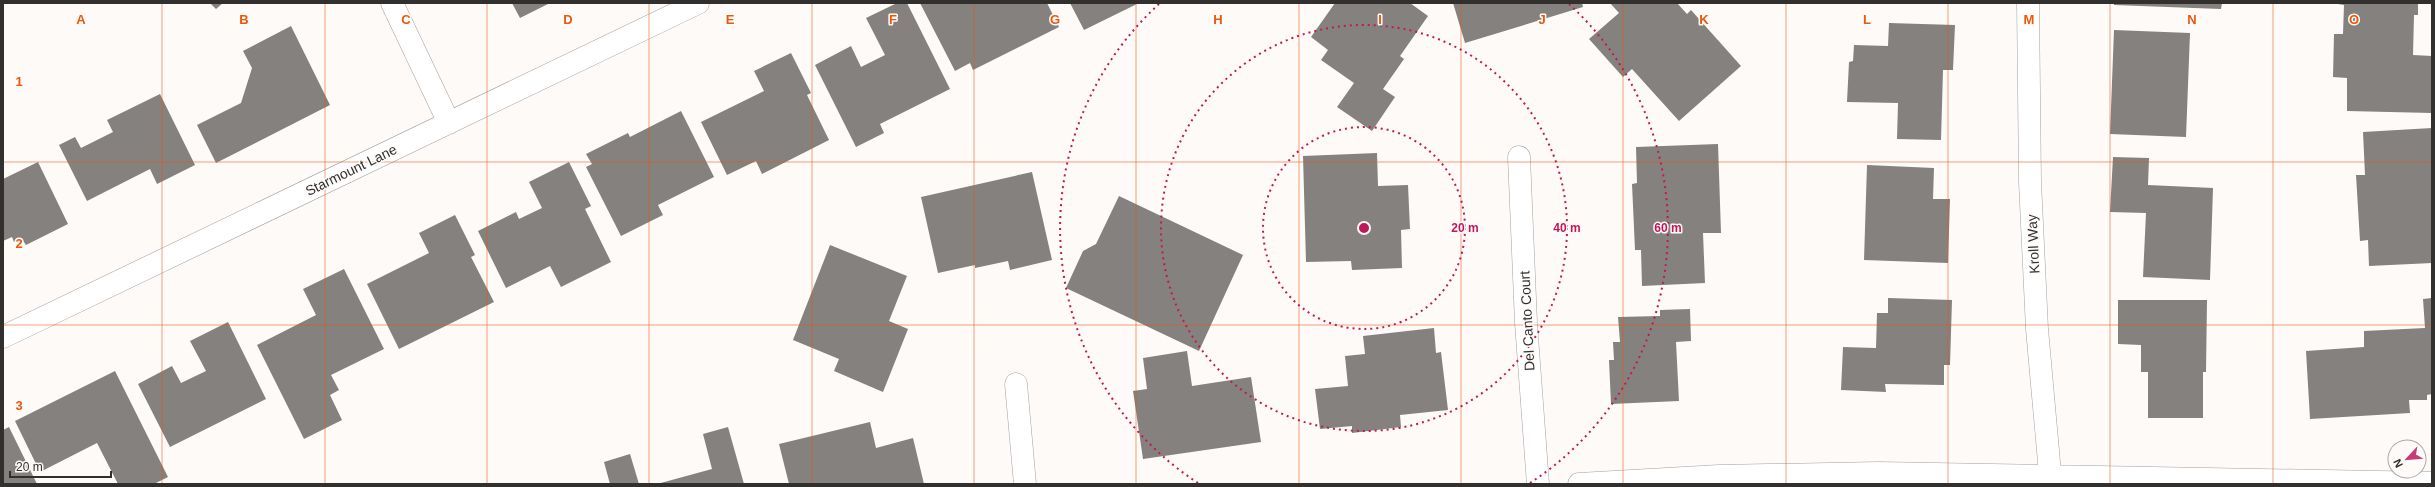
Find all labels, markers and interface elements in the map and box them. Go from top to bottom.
text: A [76,12,86,27]
text: B [239,12,249,27]
text: C [401,12,411,27]
text: D [563,12,573,27]
text: E [726,12,735,27]
text: F [889,12,897,27]
text: G [1050,12,1060,27]
text: H [1213,12,1223,27]
text: I [1378,12,1382,27]
text: J [1538,12,1546,27]
text: K [1699,12,1709,27]
text: L [1863,12,1871,27]
text: M [2024,12,2034,27]
text: N [2187,12,2197,27]
text: O [2349,12,2359,27]
text: 1 [15,74,23,89]
street label: Starmount Lane [303,141,399,199]
street label: Kroll Way [2023,214,2043,274]
centre of rings [1357,221,1371,235]
text: 20 m [1451,221,1479,235]
text: 40 m [1553,221,1581,235]
text: 60 m [1654,221,1682,235]
text: 2 [15,236,23,251]
street label: Del Canto Court [1516,270,1538,372]
text: 3 [15,398,23,413]
north arrow [2387,439,2427,479]
scale bar [10,453,111,479]
text: N [2391,457,2405,470]
text: 20 m [16,460,43,474]

